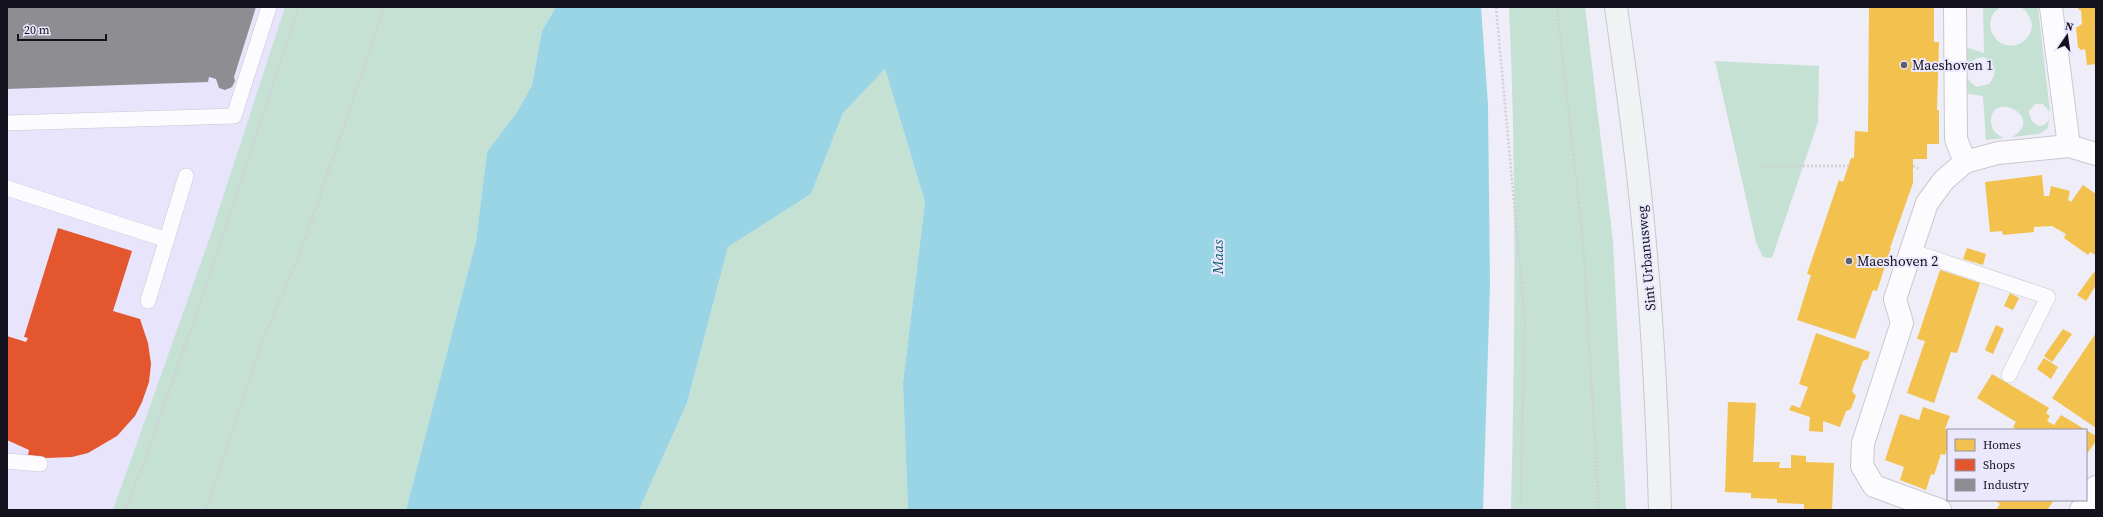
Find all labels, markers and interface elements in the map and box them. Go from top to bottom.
scale bar [18,16,106,42]
north arrow [2047,16,2087,56]
text: N [2064,19,2075,35]
text: 20 m [24,22,50,38]
place label: Maeshoven 1 [1912,55,1993,75]
marker: Maeshoven 1 [1899,60,1909,70]
street label: Sint Urbanusweg [1631,204,1661,312]
water label: Maas [1207,239,1228,275]
place label: Maeshoven 2 [1857,251,1938,271]
marker: Maeshoven 2 [1844,256,1854,266]
legend [1947,429,2087,501]
text: Homes [1983,437,2021,453]
text: Shops [1983,457,2015,473]
text: Industry [1983,477,2030,493]

